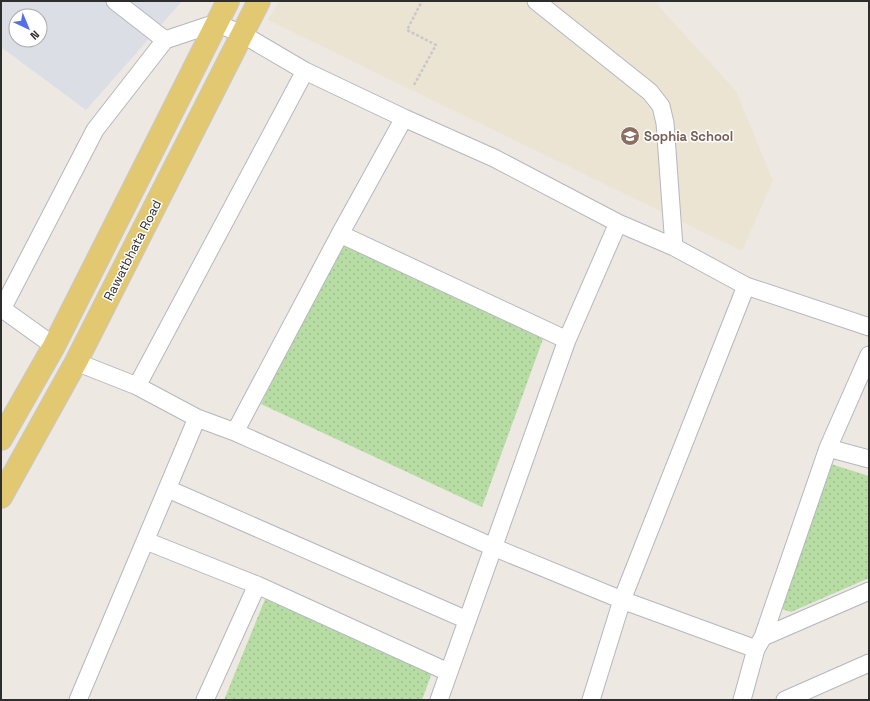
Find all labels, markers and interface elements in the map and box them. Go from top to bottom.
north arrow [8,8,48,48]
text: N [27,28,42,43]
school or university icon: Sophia School [619,125,641,147]
place label: Sophia School [644,128,733,145]
street label: Rawatbhata Road [100,197,165,304]

